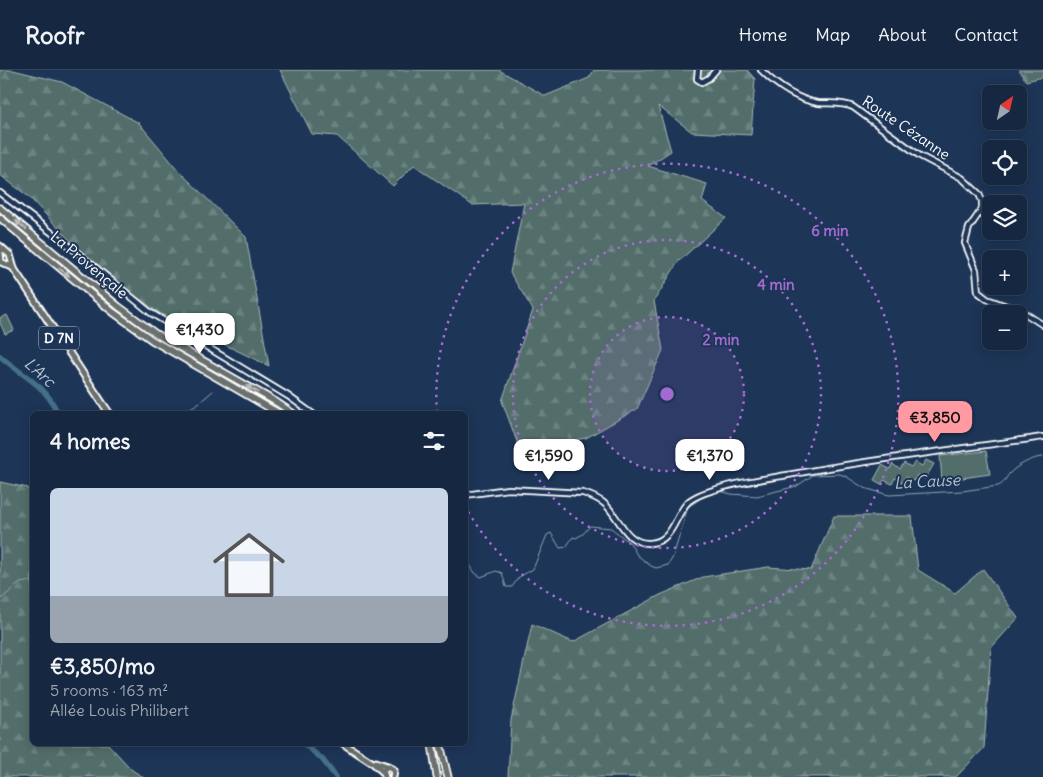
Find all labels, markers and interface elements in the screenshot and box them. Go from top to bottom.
text: Roofr [25,20,85,50]
text: Home [739,23,787,46]
text: Map [815,23,850,46]
text: About [878,23,926,46]
text: Contact [954,23,1018,46]
north arrow [982,85,1028,130]
map controls [982,85,1027,350]
street label: Route Cézanne [859,91,954,164]
button: locate [982,140,1027,185]
button: layers [982,195,1027,240]
one-way arrow [15,219,27,231]
text: 6 min [811,221,849,240]
street label: La Provençale [47,227,132,302]
button: + [982,250,1027,295]
one-way arrow [57,267,70,278]
text: 4 min [757,275,795,294]
button: − [982,305,1027,350]
pin: €1,430 [159,312,241,355]
text: €1,430 [176,319,224,339]
road number: D 7N [39,326,79,350]
text: 2 min [703,330,740,349]
water label: L'Arc [20,353,61,392]
one-way arrow [245,385,260,393]
centre of rings [658,385,676,403]
pin: €3,850 [894,400,976,443]
text: €3,850 [909,407,961,427]
icon: filters [420,427,448,455]
text: 4 homes [50,428,130,455]
pin: €1,590 [508,438,590,481]
pin: €1,370 [669,438,751,481]
text: €1,590 [525,445,573,465]
text: €1,370 [686,445,734,465]
water label: La Cause [893,469,962,493]
icon: home [204,520,294,610]
text: €3,850/mo [50,653,155,680]
text: 5 rooms · 163 m² [50,680,168,700]
text: Allée Louis Philibert [50,700,189,720]

